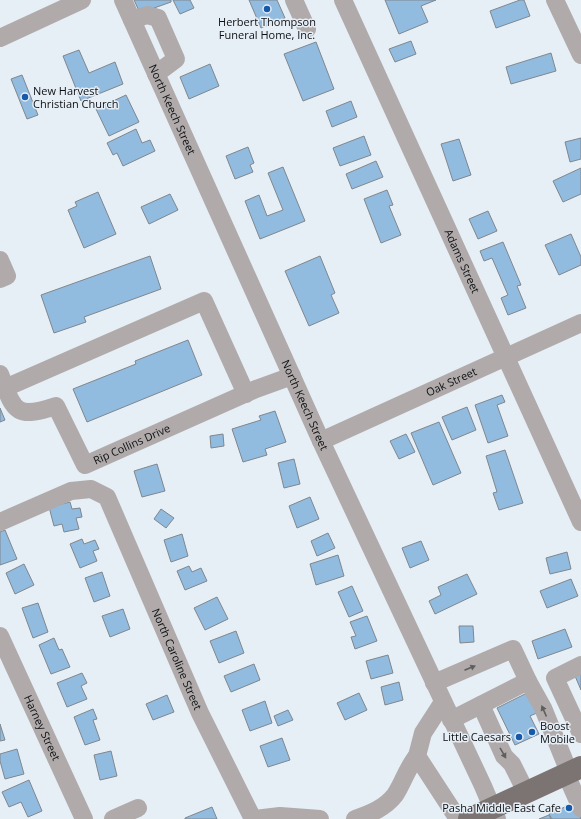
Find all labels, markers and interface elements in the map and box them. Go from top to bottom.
marker: Herbert Thompson Funeral Home, Inc. [262,4,272,14]
place label: Herbert Thompson Funeral Home, Inc. [218,14,316,42]
street label: North Keech Street [146,62,199,157]
place label: New Harvest Christian Church [33,83,119,111]
marker: New Harvest Christian Church [20,92,30,102]
street label: Adams Street [441,226,484,295]
street label: North Keech Street [278,357,332,453]
street label: Oak Street [423,363,479,399]
street label: Rip Collins Drive [91,420,172,467]
street label: North Caroline Street [149,606,206,712]
one-way arrow [464,665,475,671]
street label: Harney Street [21,692,64,763]
one-way arrow [540,704,546,716]
place label: Boost Mobile [540,718,575,746]
marker: Boost Mobile [527,727,537,737]
place label: Little Caesars [443,729,511,744]
marker: Little Caesars [514,732,524,742]
one-way arrow [500,747,507,759]
place label: Pasha Middle East Cafe [442,800,561,815]
marker: Pasha Middle East Cafe [564,803,574,813]

